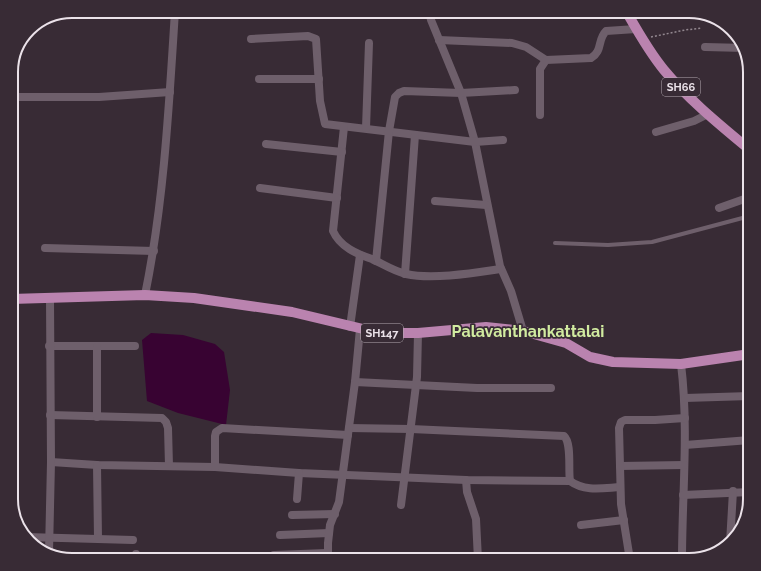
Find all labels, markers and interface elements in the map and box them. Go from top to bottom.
road number: SH66 [662,78,700,96]
district label: Palavanthankattalai [452,322,604,341]
road number: SH147 [361,324,403,342]

